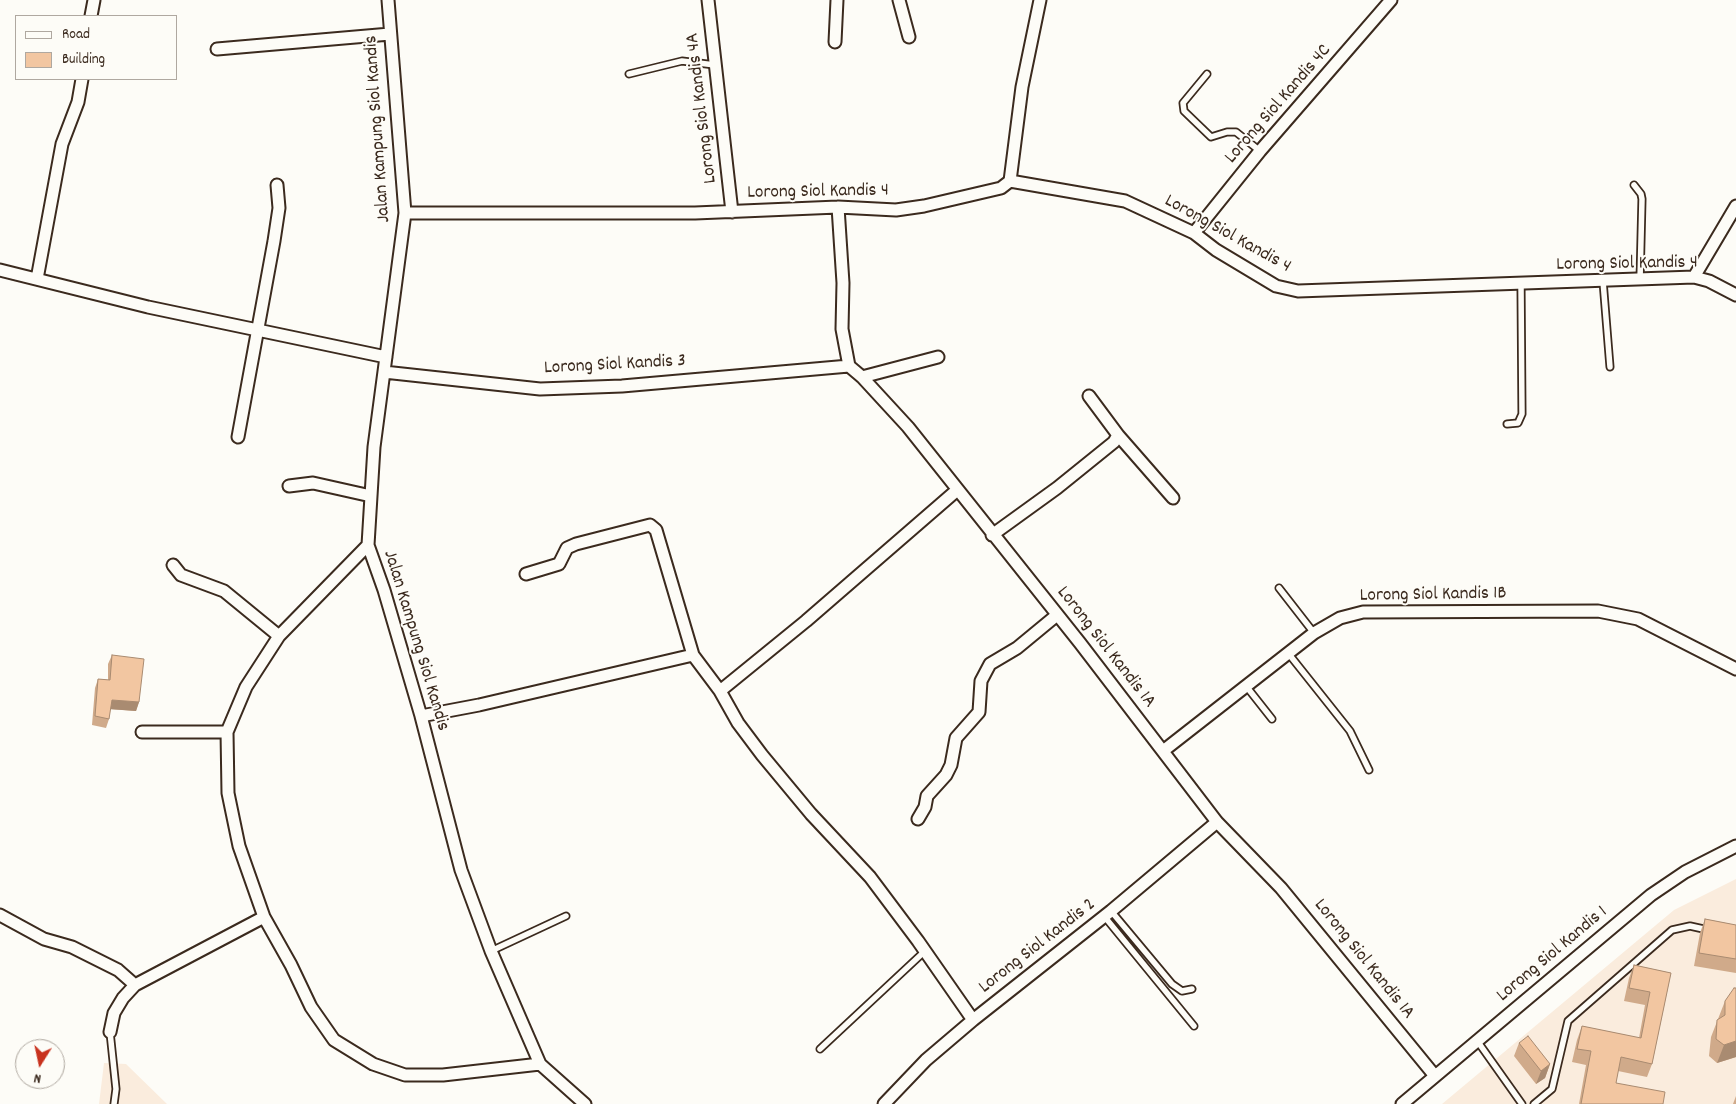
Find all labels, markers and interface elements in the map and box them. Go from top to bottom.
legend [15,15,178,80]
text: Road [62,24,90,46]
street label: Lorong Siol Kandis 4A [682,31,724,185]
street label: Jalan Kampung Siol Kandis [361,35,397,223]
street label: Lorong Siol Kandis 4C [1221,41,1337,169]
text: Building [62,49,105,71]
street label: Lorong Siol Kandis 4 [747,180,889,206]
street label: Lorong Siol Kandis 4 [1160,191,1294,279]
street label: Lorong Siol Kandis 4 [1556,252,1698,278]
street label: Lorong Siol Kandis 3 [543,351,687,381]
street label: Jalan Kampung Siol Kandis [377,548,453,734]
street label: Lorong Siol Kandis 1A [1050,583,1160,713]
street label: Lorong Siol Kandis 1B [1359,583,1507,609]
street label: Lorong Siol Kandis 2 [975,894,1101,1000]
street label: Lorong Siol Kandis 1A [1308,895,1418,1025]
street label: Lorong Siol Kandis 1 [1493,902,1613,1008]
north arrow [15,1039,65,1089]
text: N [32,1067,43,1088]

